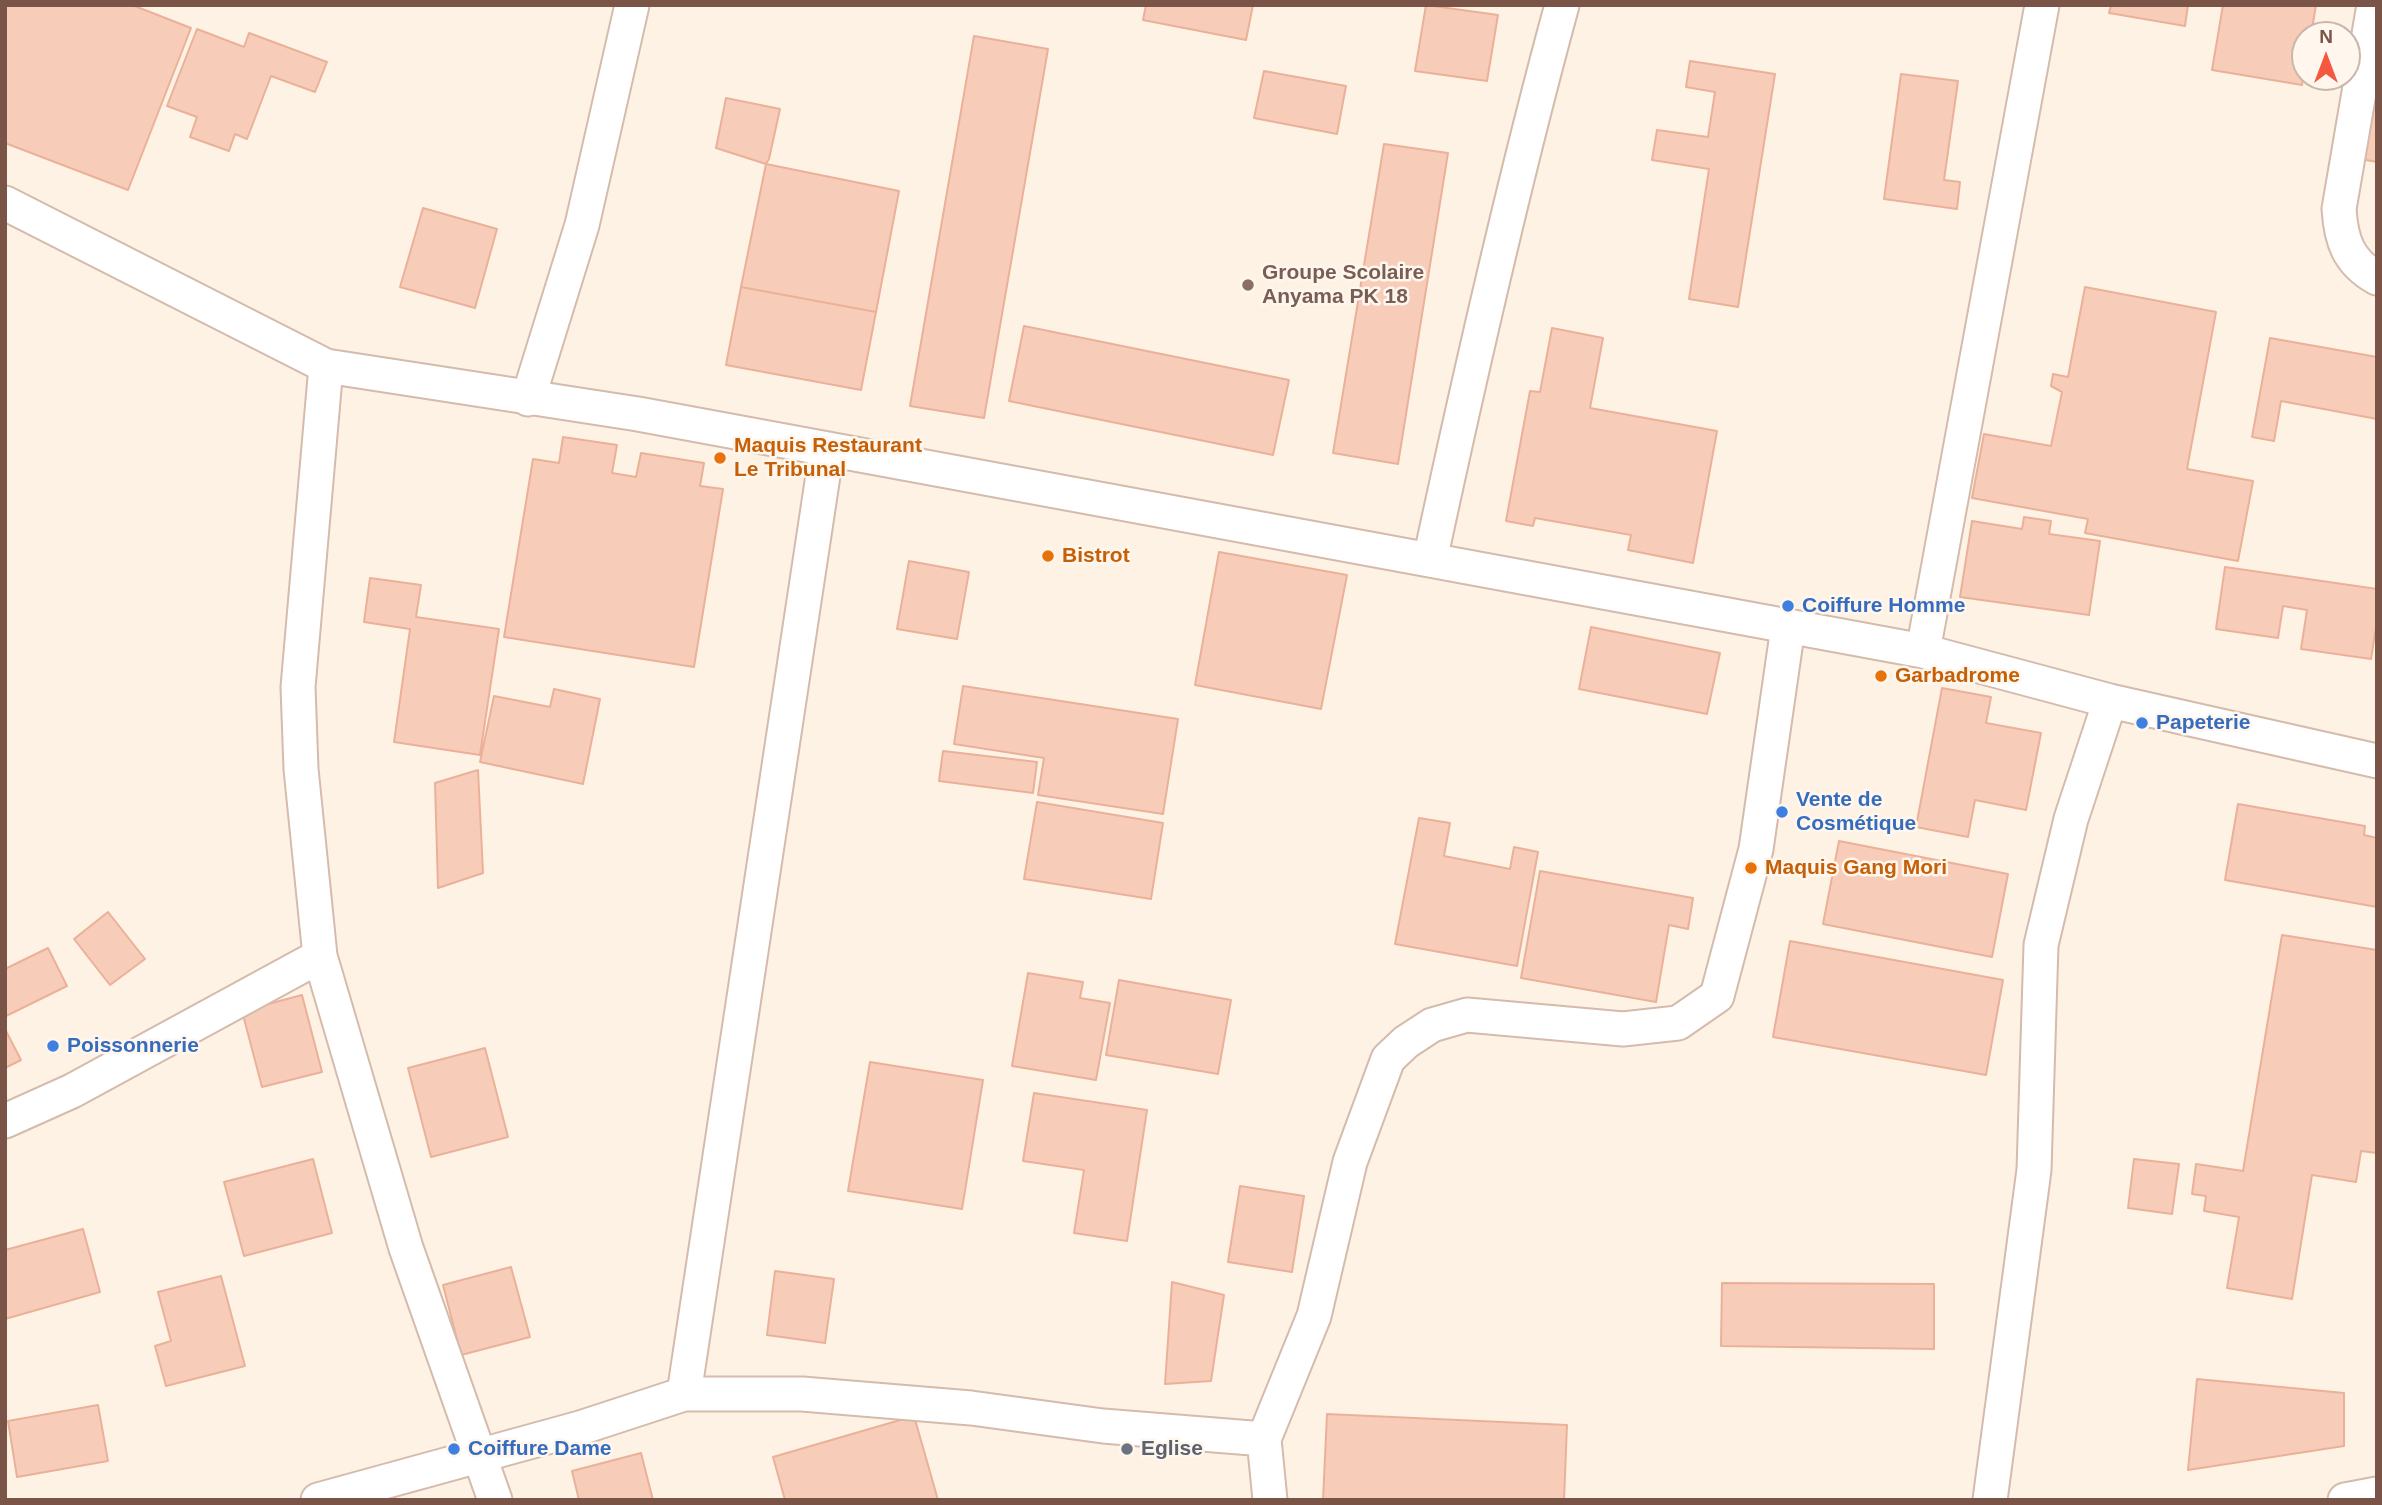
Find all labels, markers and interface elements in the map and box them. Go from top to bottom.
north arrow [2291,21,2361,91]
text: N [2319,26,2333,47]
place label: Groupe Scolaire Anyama PK 18 [1262,260,1424,310]
marker: Groupe Scolaire Anyama PK 18 [1240,277,1256,293]
place label: Maquis Restaurant Le Tribunal [734,433,922,483]
marker: Maquis Restaurant Le Tribunal [712,450,728,466]
place label: Bistrot [1062,543,1130,569]
marker: Bistrot [1040,548,1056,564]
place label: Coiffure Homme [1802,593,1965,619]
marker: Coiffure Homme [1780,598,1796,614]
place label: Garbadrome [1895,663,2020,689]
marker: Garbadrome [1873,668,1889,684]
place label: Papeterie [2156,710,2251,736]
marker: Papeterie [2134,715,2150,731]
place label: Vente de Cosmétique [1796,787,1916,837]
marker: Vente de Cosmétique [1774,804,1790,820]
place label: Maquis Gang Mori [1765,855,1947,881]
marker: Maquis Gang Mori [1743,860,1759,876]
place label: Poissonnerie [67,1033,199,1059]
marker: Poissonnerie [45,1038,61,1054]
place label: Coiffure Dame [468,1436,612,1462]
place label: Eglise [1141,1436,1203,1462]
marker: Coiffure Dame [446,1441,462,1457]
marker: Eglise [1119,1441,1135,1457]

